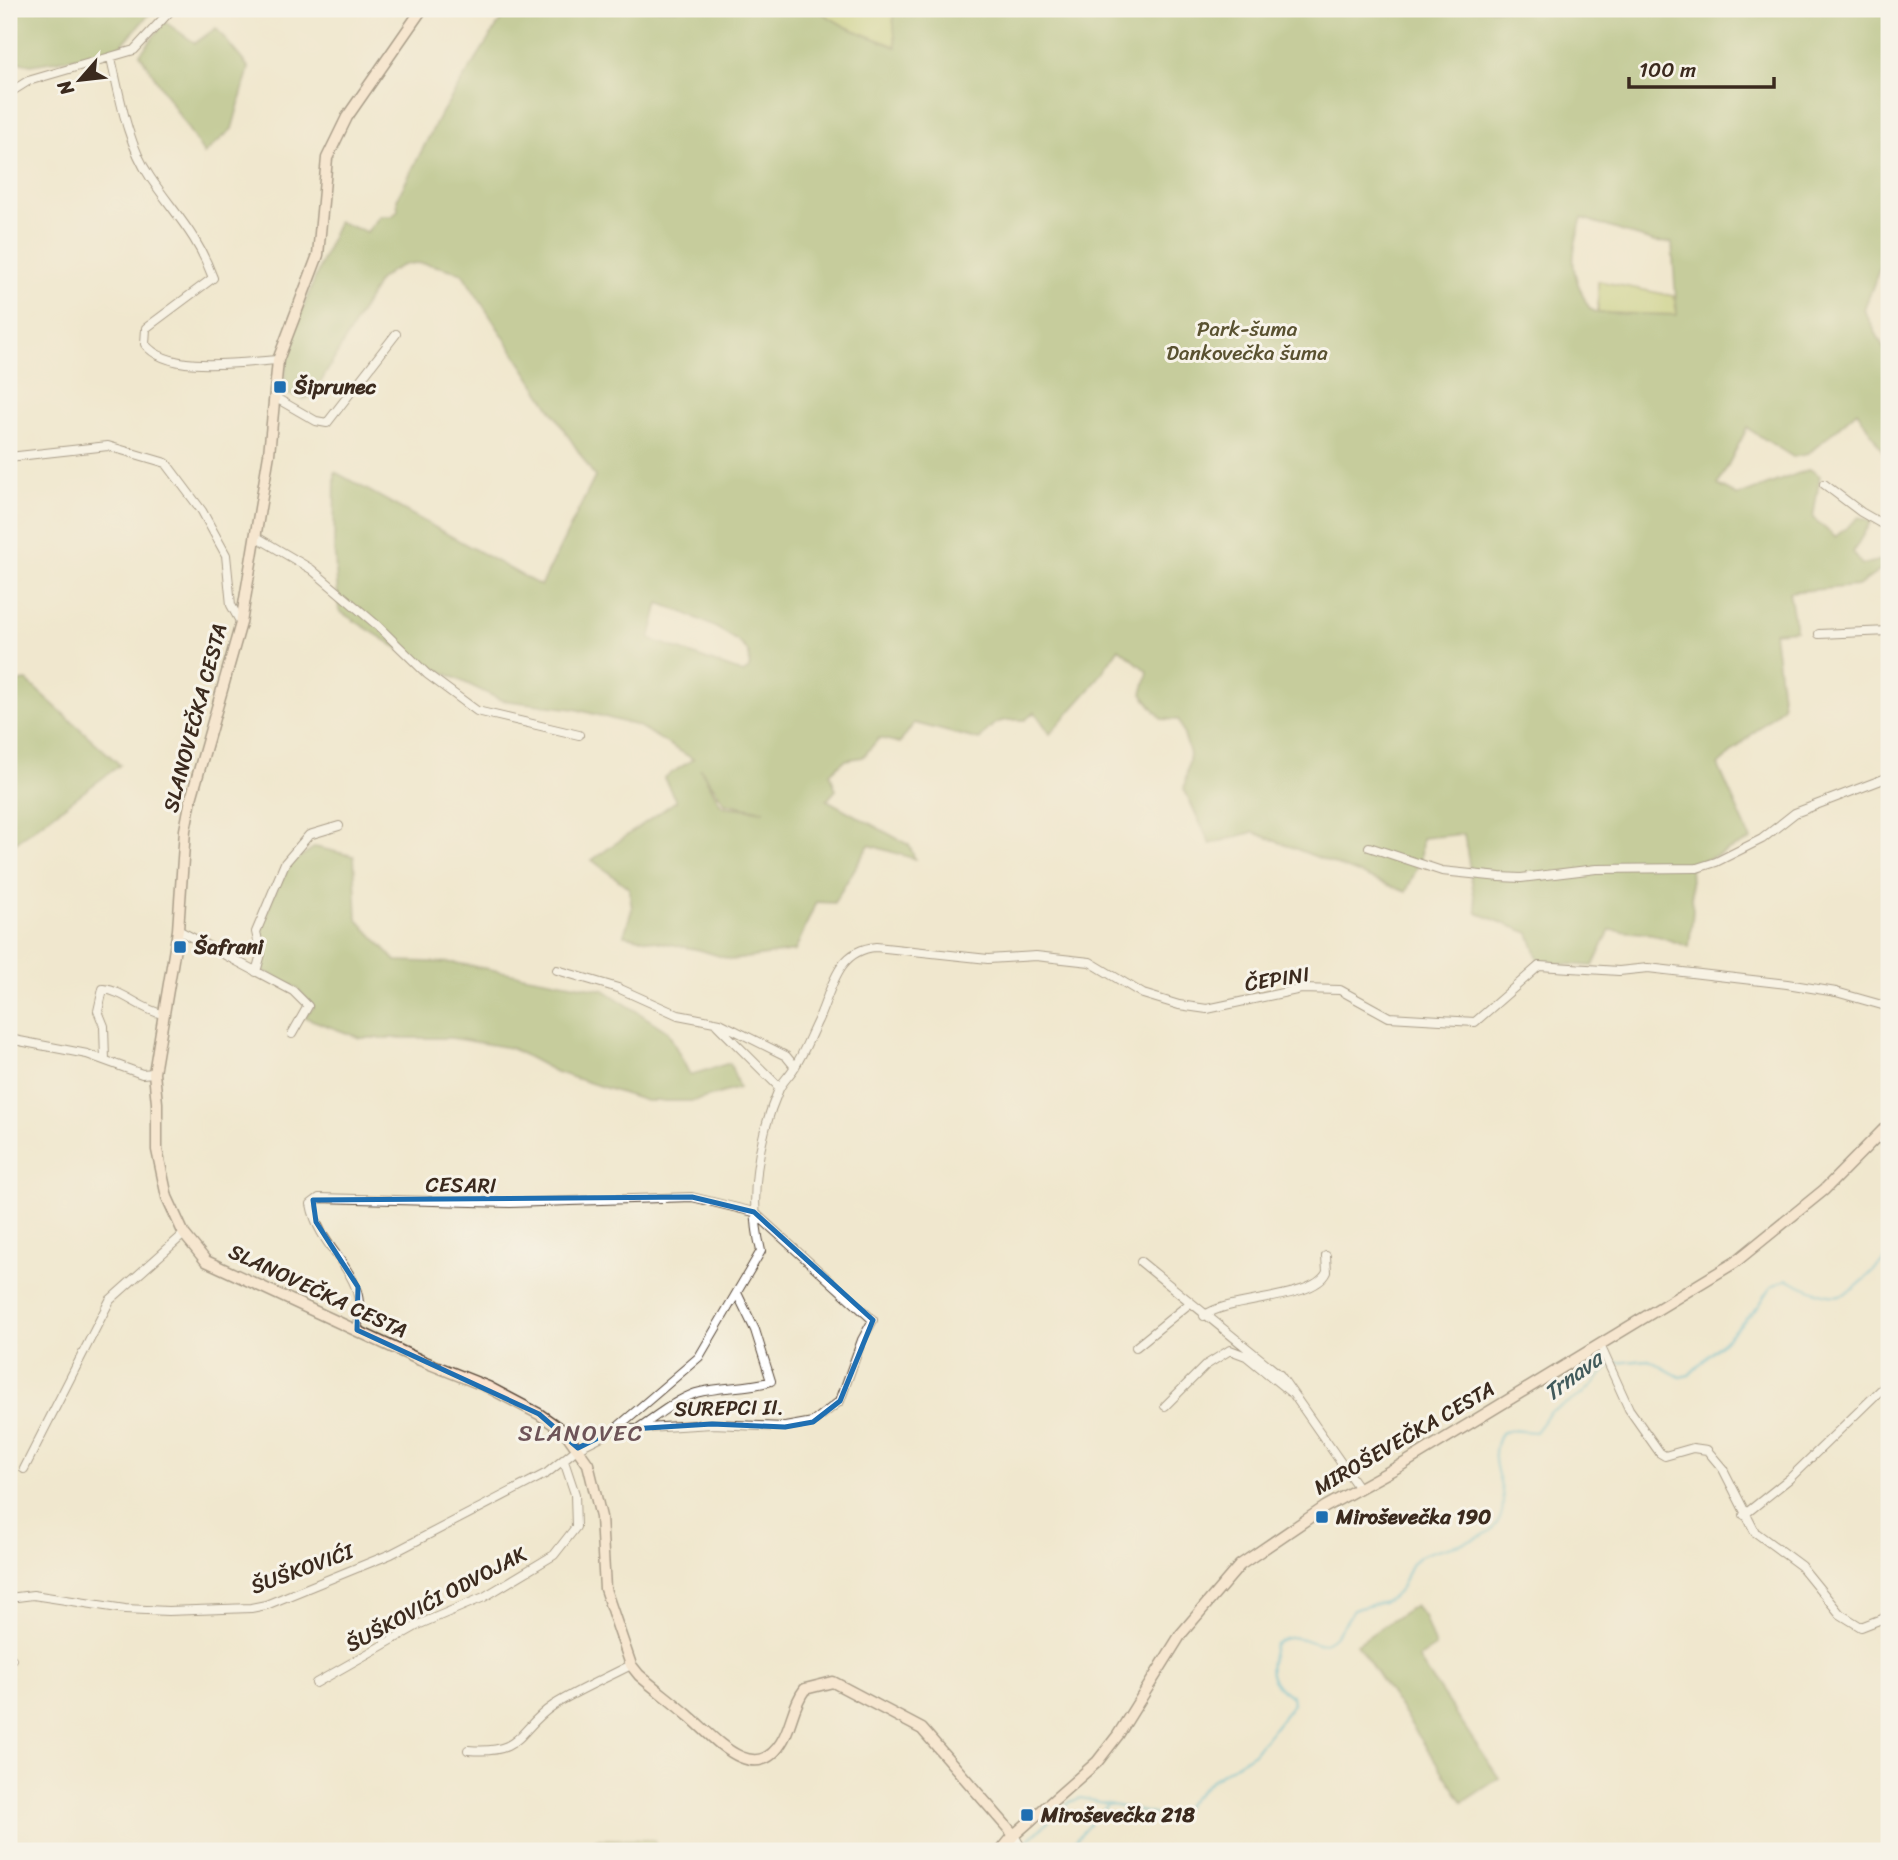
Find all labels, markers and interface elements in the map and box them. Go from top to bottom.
north arrow [46,46,116,116]
scale bar [1629,46,1774,90]
text: 100 m [1639,51,1696,89]
text: N [47,73,84,102]
park label: Park-šuma Dankovečka šuma [1166,310,1328,372]
place label: Šiprunec [293,368,376,406]
marker: Šiprunec [272,379,288,395]
street label: SLANOVEČKA CESTA [152,619,238,817]
place label: Šafrani [193,928,265,966]
marker: Šafrani [172,939,188,955]
street label: ČEPINI [1242,955,1313,1003]
street label: CESARI [425,1165,497,1205]
street label: SLANOVEČKA CESTA [222,1233,414,1349]
water label: Trnava [1534,1338,1615,1412]
street label: MIROŠEVEČKA CESTA [1306,1370,1502,1506]
street label: SUREPCI II. [674,1388,784,1428]
district label: SLANOVEC [518,1413,644,1454]
place label: Miroševečka 190 [1335,1498,1491,1536]
marker: Miroševečka 190 [1314,1509,1330,1525]
street label: ŠUŠKOVIĆI [245,1532,360,1605]
street label: ŠUŠKOVIĆI ODVOJAK [338,1535,534,1663]
place label: Miroševečka 218 [1040,1796,1195,1834]
marker: Miroševečka 218 [1019,1807,1035,1823]

